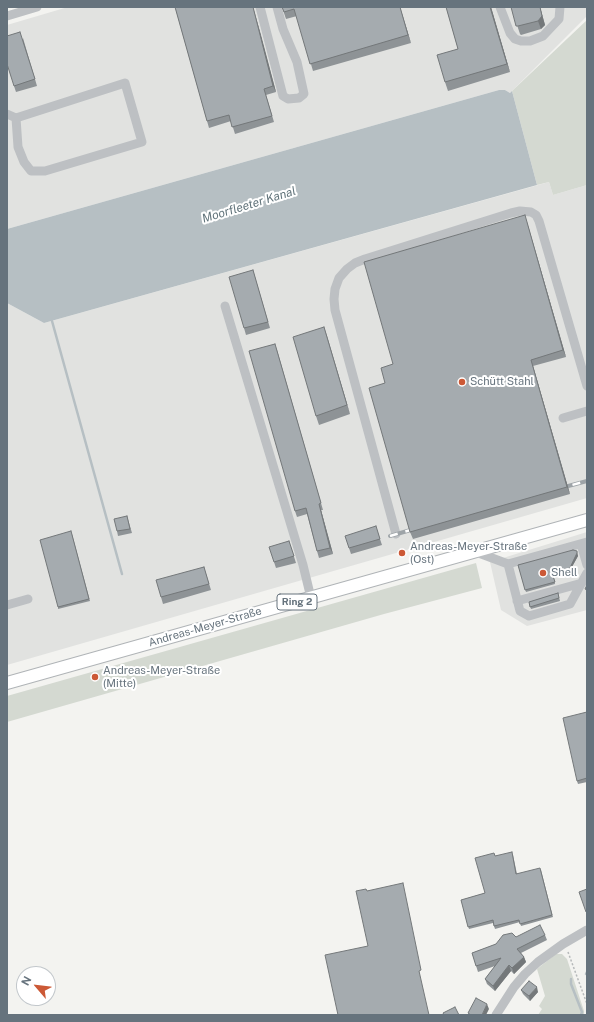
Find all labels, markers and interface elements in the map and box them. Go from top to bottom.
water label: Moorfleeter Kanal [200,184,298,226]
place label: Schütt Stahl [470,375,534,389]
marker: Schütt Stahl [457,377,467,387]
place label: Andreas-Meyer-Straße (Ost) [410,540,527,566]
marker: Andreas-Meyer-Straße (Ost) [397,548,407,558]
place label: Shell [551,566,577,580]
marker: Shell [538,568,548,578]
road number: Ring 2 [277,594,317,610]
street label: Andreas-Meyer-Straße [147,605,263,649]
place label: Andreas-Meyer-Straße (Mitte) [103,664,220,690]
marker: Andreas-Meyer-Straße (Mitte) [90,672,100,682]
north arrow [16,966,56,1006]
text: N [19,974,34,987]

